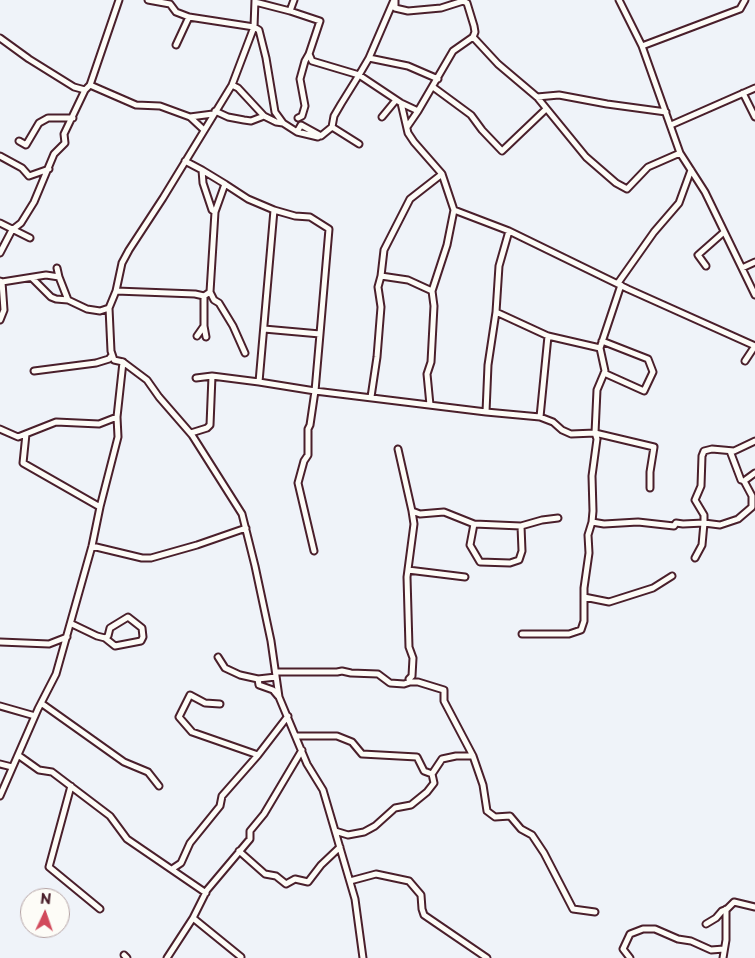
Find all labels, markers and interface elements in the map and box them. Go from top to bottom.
north arrow [20,888,70,938]
text: N [40,888,52,909]

